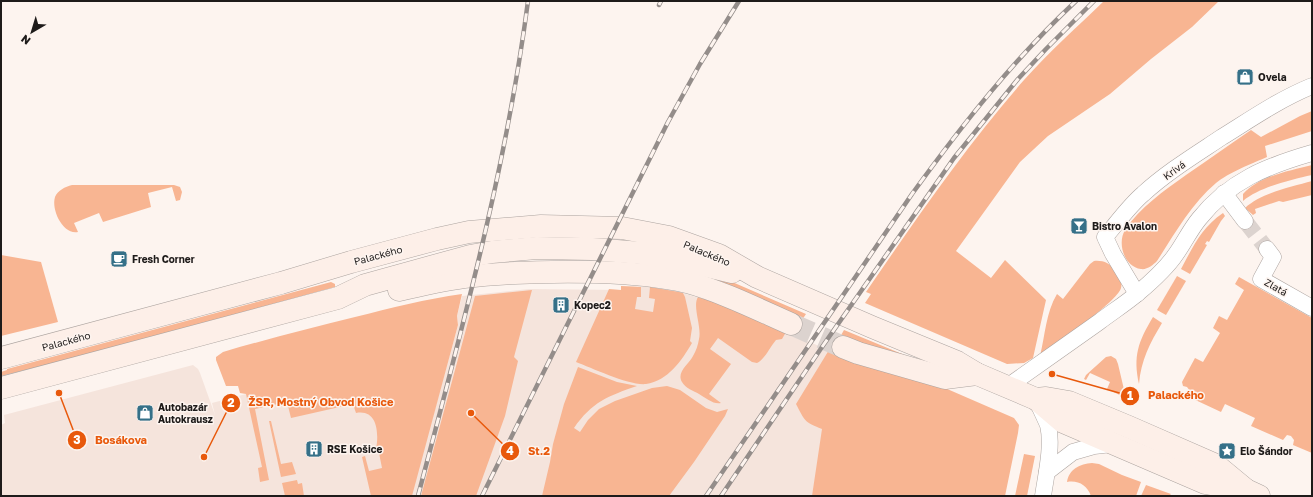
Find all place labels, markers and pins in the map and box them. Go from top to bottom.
shop icon: Ovela [1235,67,1255,87]
place label: Ovela [1258,71,1287,83]
bar icon: Bistro Avalon [1069,216,1089,236]
place label: Bistro Avalon [1092,220,1157,232]
cafe icon: Fresh Corner [109,249,129,269]
place label: Fresh Corner [132,253,195,265]
building icon: Kopec2 [551,295,571,315]
place label: Kopec2 [574,299,611,311]
callout: Palackého [1120,384,1212,407]
callout: ŽSR, Mostný Obvod Košice [221,391,401,414]
place label: Autobazár Autokrausz [158,401,213,425]
shop icon: Autobazár Autokrausz [135,403,155,423]
callout: Bosákova [67,428,155,451]
building icon: RSE Košice [304,439,324,459]
callout: St.2 [500,439,558,462]
place icon: Elo Šándor [1217,441,1237,461]
place label: RSE Košice [327,443,382,455]
place label: Elo Šándor [1240,445,1293,457]

